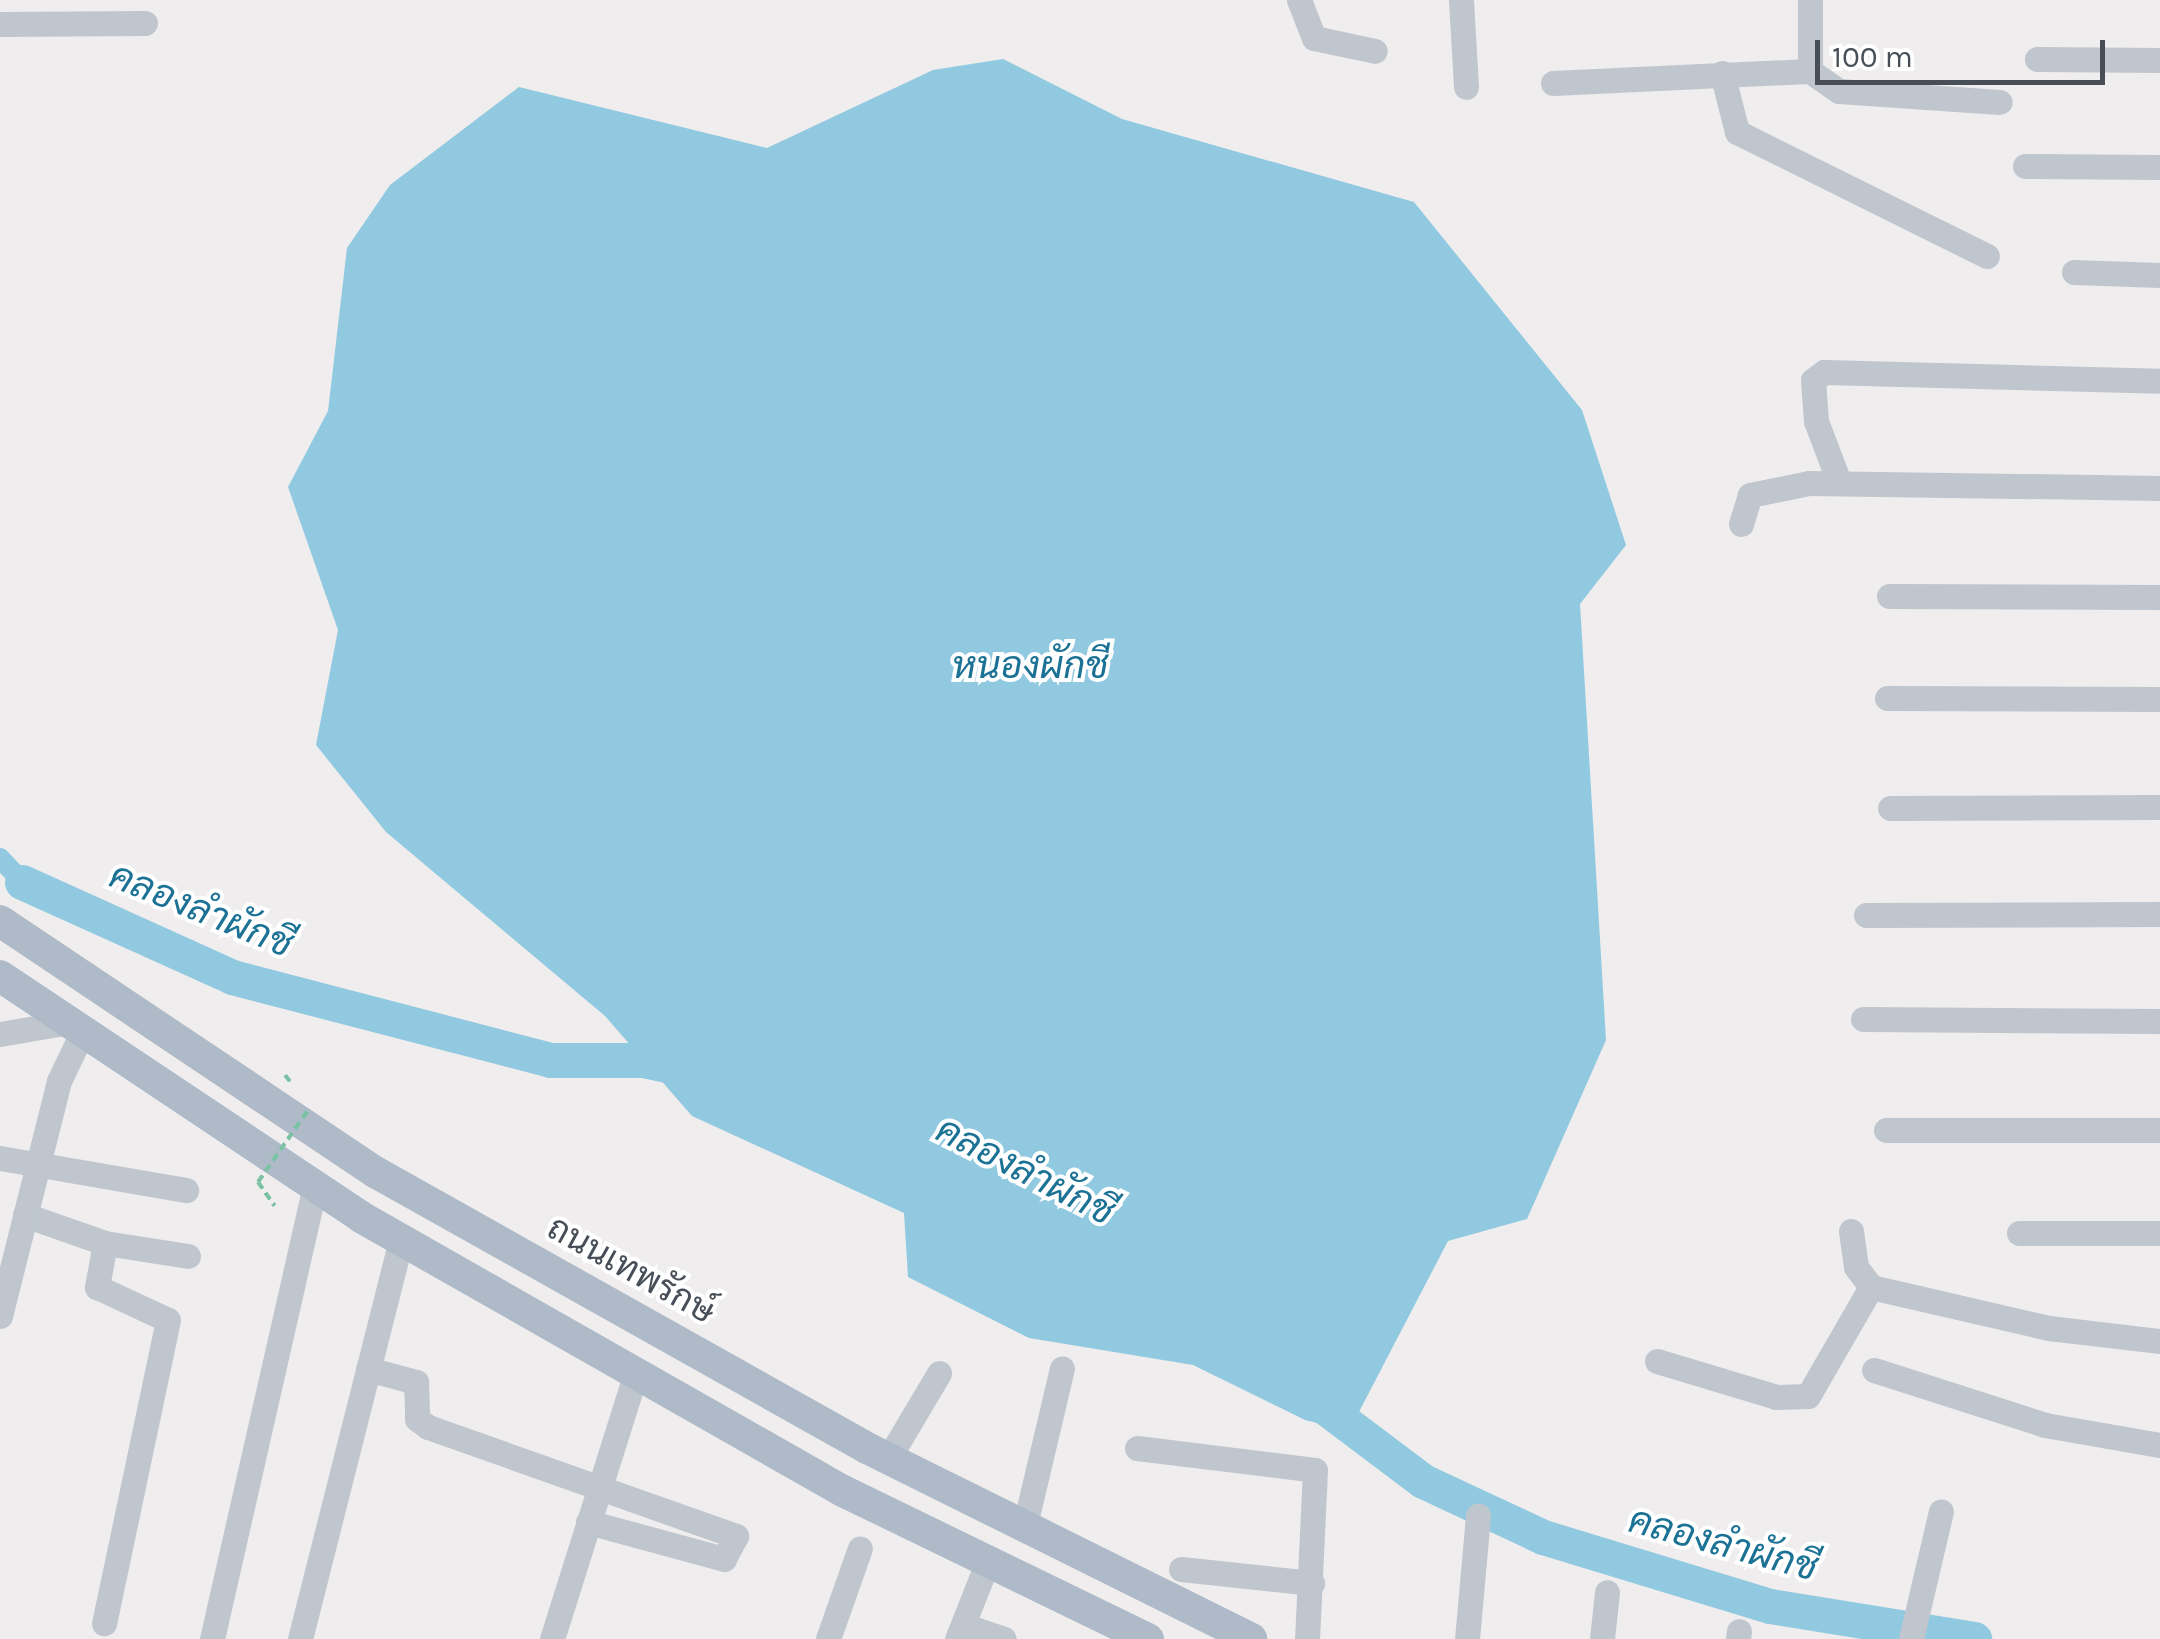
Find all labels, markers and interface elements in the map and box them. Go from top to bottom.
scale bar [1820,20,2110,82]
text: 100 m [1832,39,1913,75]
water label: หนองผักชี [952,643,1108,689]
water label: คลองลำผักชี [103,853,299,967]
water label: คลองลำผักชี [928,1107,1122,1235]
street label: ถนนเทพรักษ์ [540,1207,722,1333]
water label: คลองลำผักชี [1624,1497,1822,1591]

